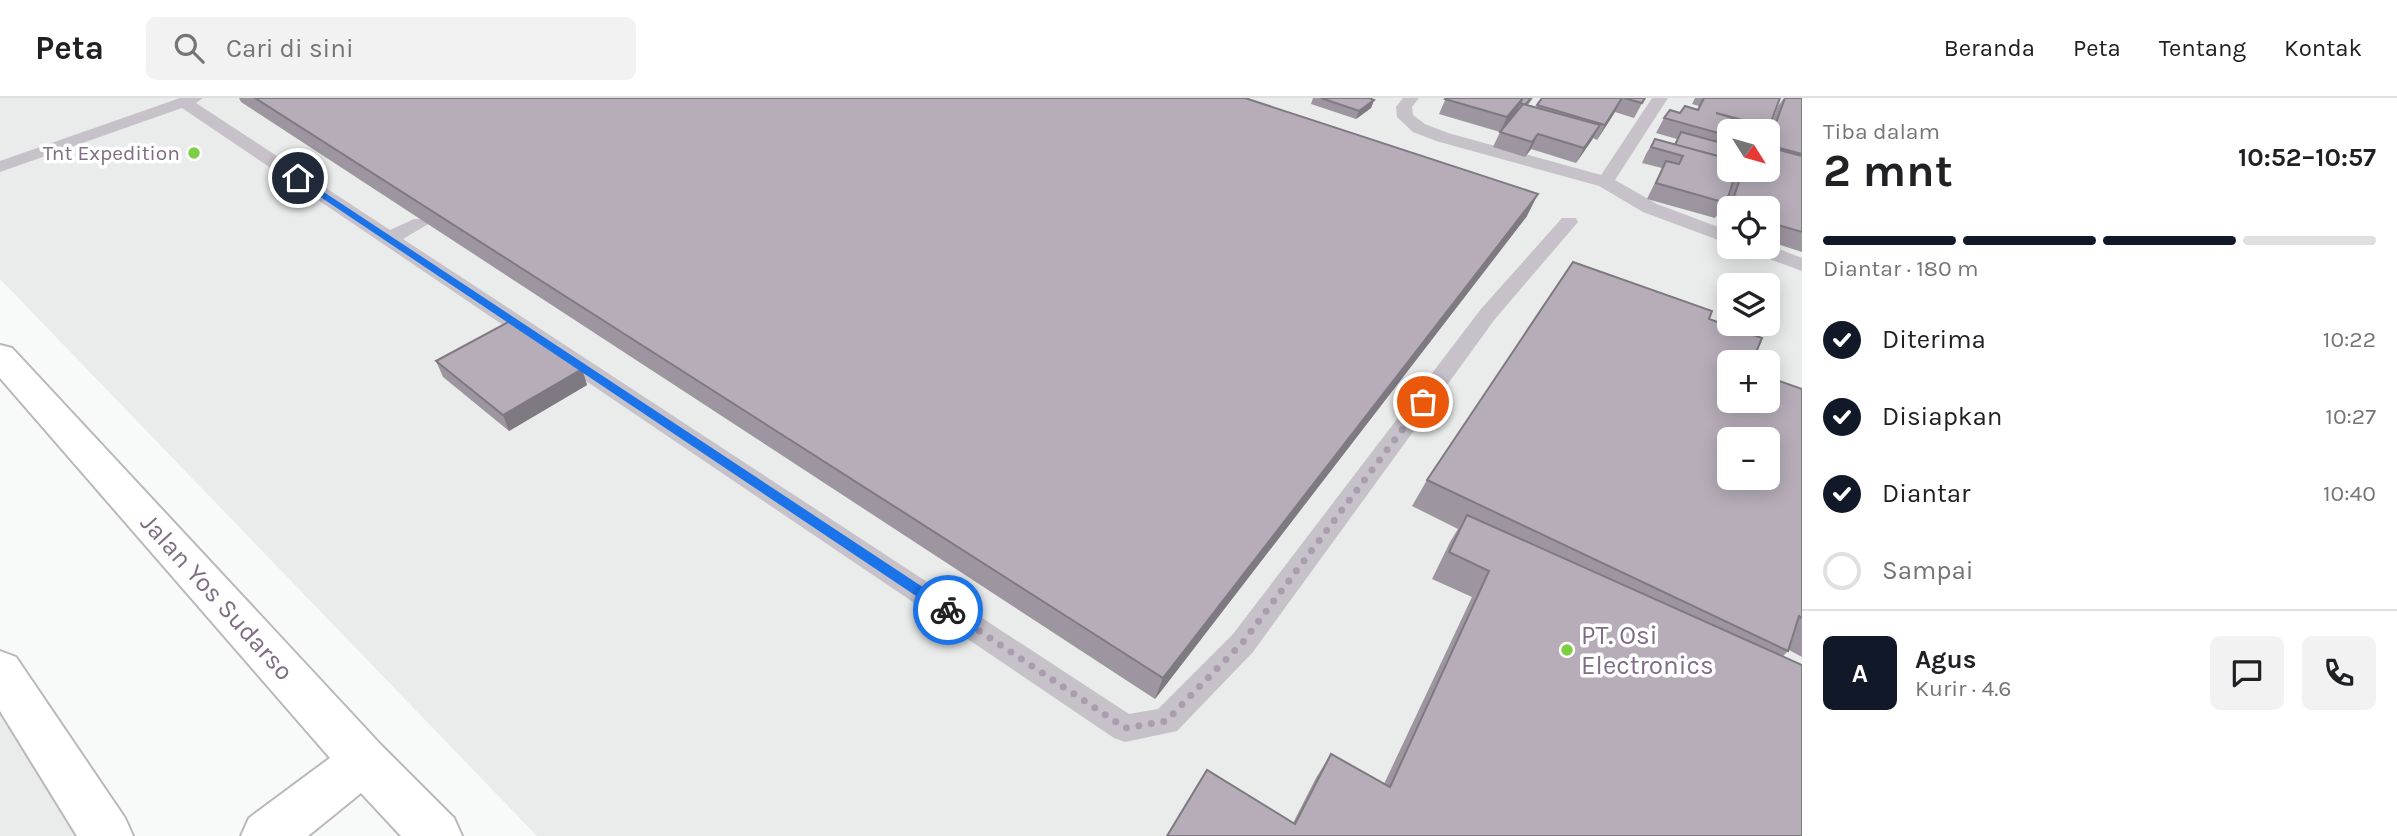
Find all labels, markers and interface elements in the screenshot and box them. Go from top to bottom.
search box [146,17,636,80]
text: Peta [35,29,104,67]
icon: search [170,29,208,67]
text: Cari di sini [226,33,354,64]
text: Beranda [1944,34,2035,62]
text: Peta [2073,34,2121,62]
text: Tentang [2159,34,2246,62]
text: Kontak [2284,34,2362,62]
text: Tiba dalam [1823,118,1940,145]
north arrow [1717,119,1780,182]
map controls [1717,119,1780,490]
place label: Tnt Expedition [43,141,180,165]
text: 10:52–10:57 [2238,142,2376,173]
text: 2 mnt [1823,144,1953,198]
marker: Tnt Expedition [186,145,202,161]
pin [268,148,328,208]
icon: home [279,159,317,197]
button: locate [1717,196,1780,259]
text: Diantar · 180 m [1823,255,1979,282]
button: layers [1717,273,1780,336]
icon: check [1823,321,1861,359]
text: Diterima [1882,324,1986,355]
text: 10:22 [2323,326,2376,353]
button: + [1717,350,1780,413]
pin [1393,372,1453,432]
icon: bag [1404,383,1442,421]
icon: check [1823,398,1861,436]
text: Disiapkan [1882,401,2002,432]
text: 10:27 [2325,403,2376,430]
button: − [1717,427,1780,490]
icon: check [1823,475,1861,513]
text: Diantar [1882,478,1970,509]
text: 10:40 [2323,480,2376,507]
street label: Jalan Yos Sudarso [134,507,300,687]
text: Sampai [1882,555,1974,586]
courier [913,575,983,645]
icon: bike [929,591,967,629]
place label: PT. Osi Electronics [1581,620,1714,681]
button: chat [2210,636,2284,710]
button: phone [2302,636,2376,710]
marker: PT. Osi Electronics [1559,642,1575,658]
text: Agus [1915,644,1976,675]
text: A [1852,658,1868,689]
text: Kurir · 4.6 [1915,675,2012,702]

